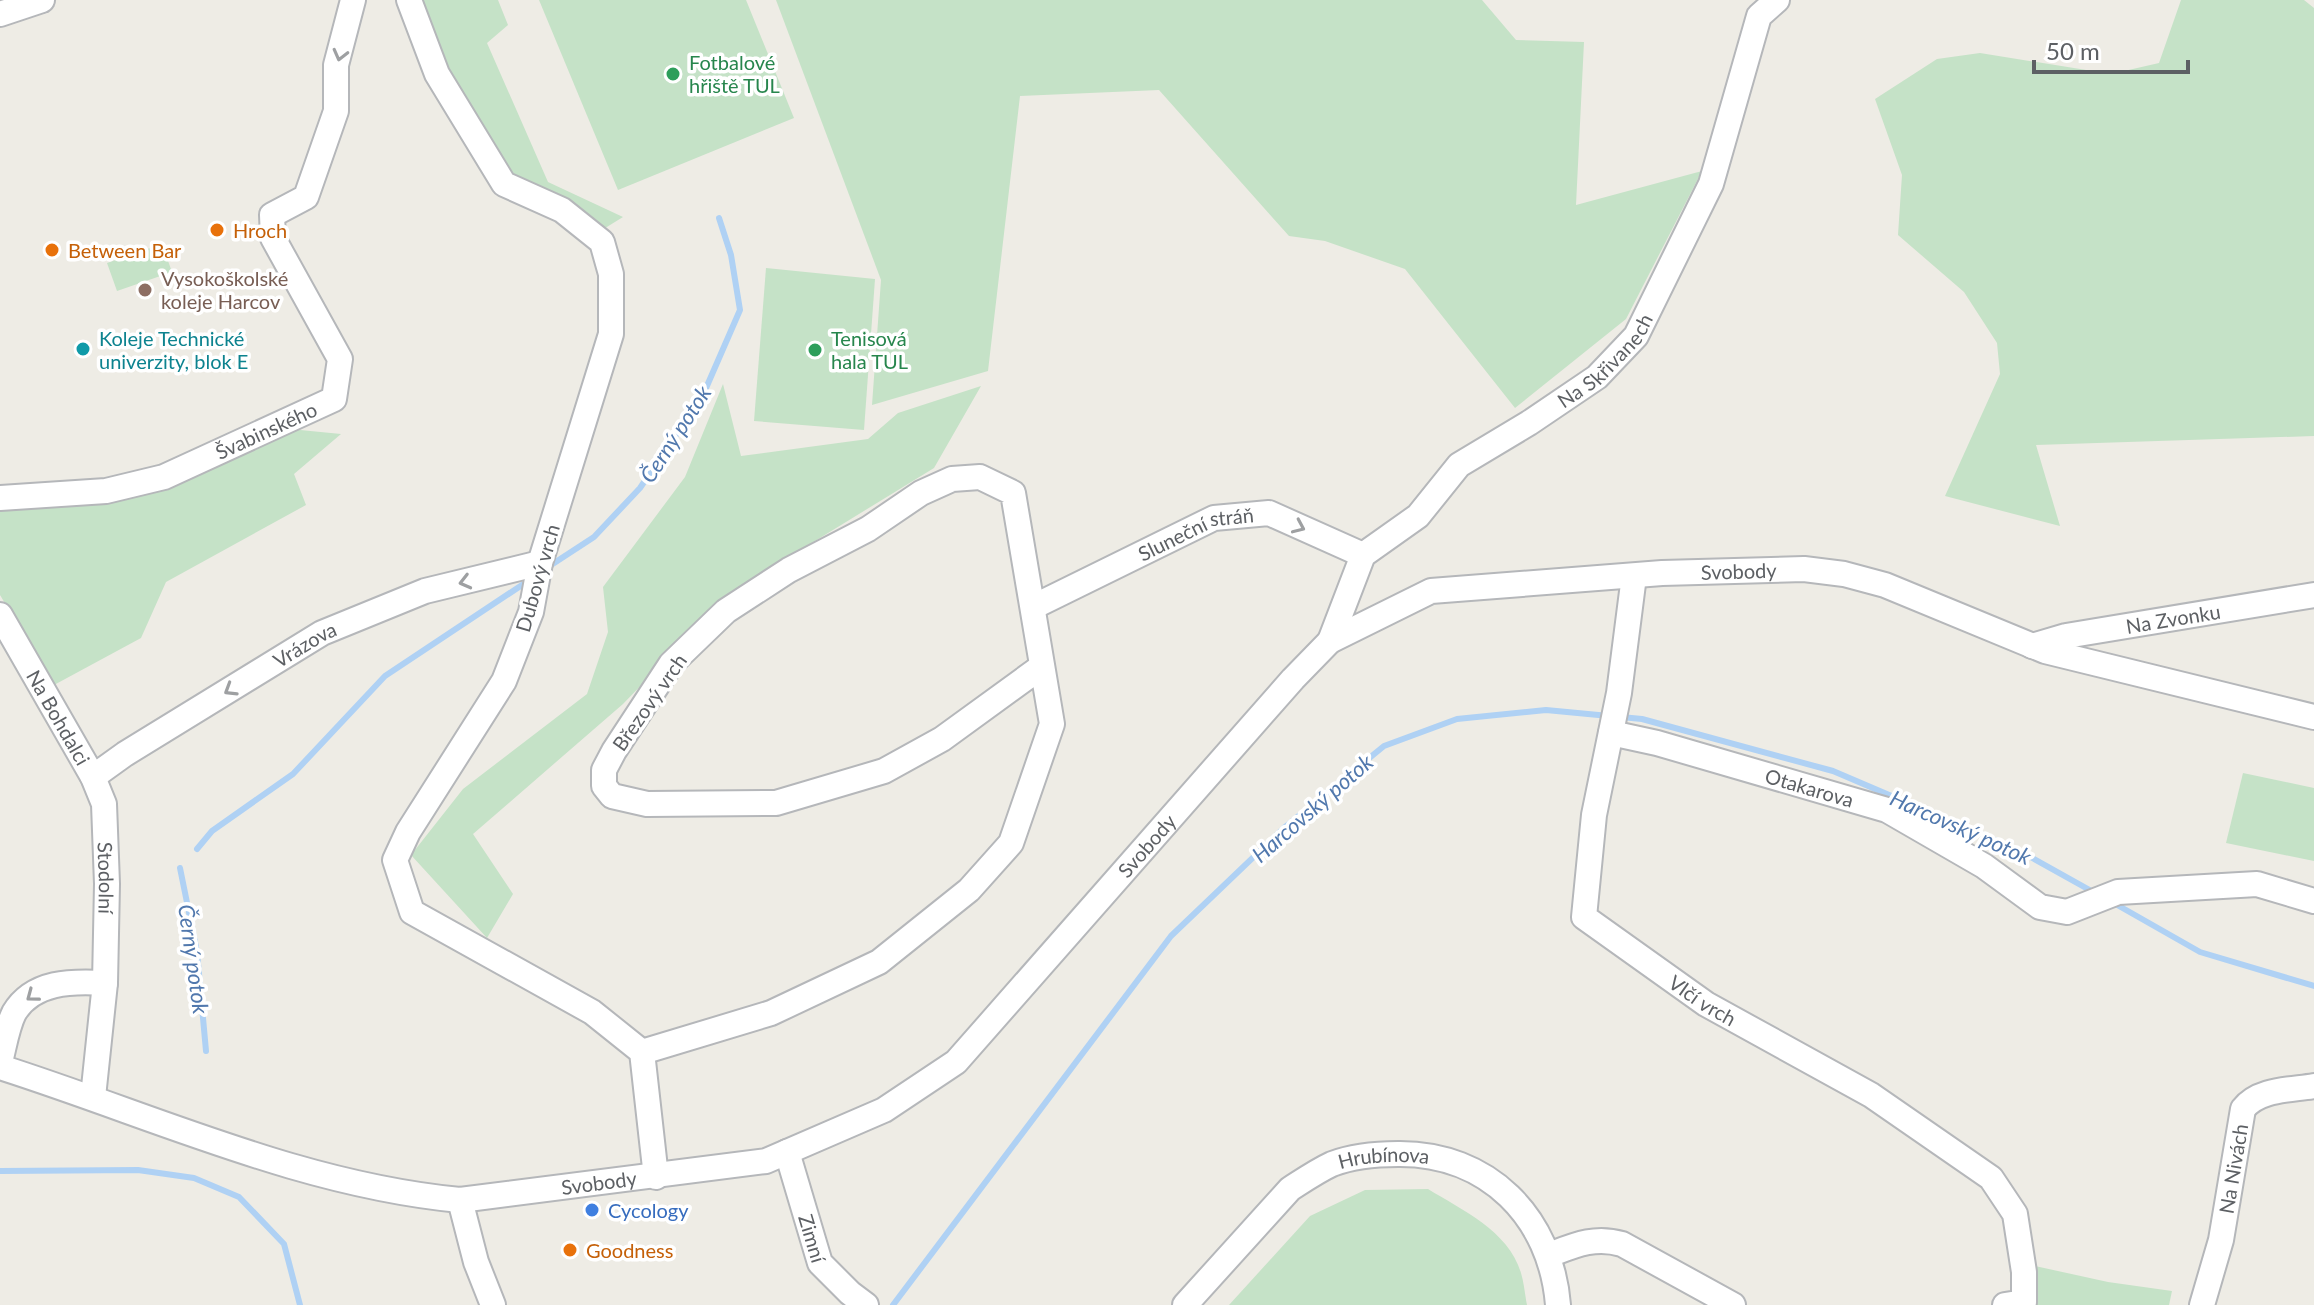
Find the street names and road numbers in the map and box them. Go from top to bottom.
street label: Na Skřivanech [1553,310,1657,412]
street label: Švabinského [211,397,320,464]
street label: Sluneční stráň [1134,502,1255,565]
street label: Dubový vrch [510,521,564,635]
street label: Svobody [1701,558,1778,584]
street label: Na Zvonku [2124,599,2222,638]
street label: Vrázova [269,617,340,672]
street label: Březový vrch [607,649,691,755]
street label: Na Bohdalci [22,666,95,769]
street label: Otakarova [1762,763,1857,812]
street label: Svobody [1112,809,1181,882]
street label: Stodolní [93,842,119,915]
street label: Vlčí vrch [1665,970,1740,1030]
street label: Na Nivách [2214,1122,2252,1215]
street label: Hrubínova [1335,1142,1431,1173]
street label: Svobody [560,1166,639,1199]
street label: Zimní [794,1211,832,1266]

